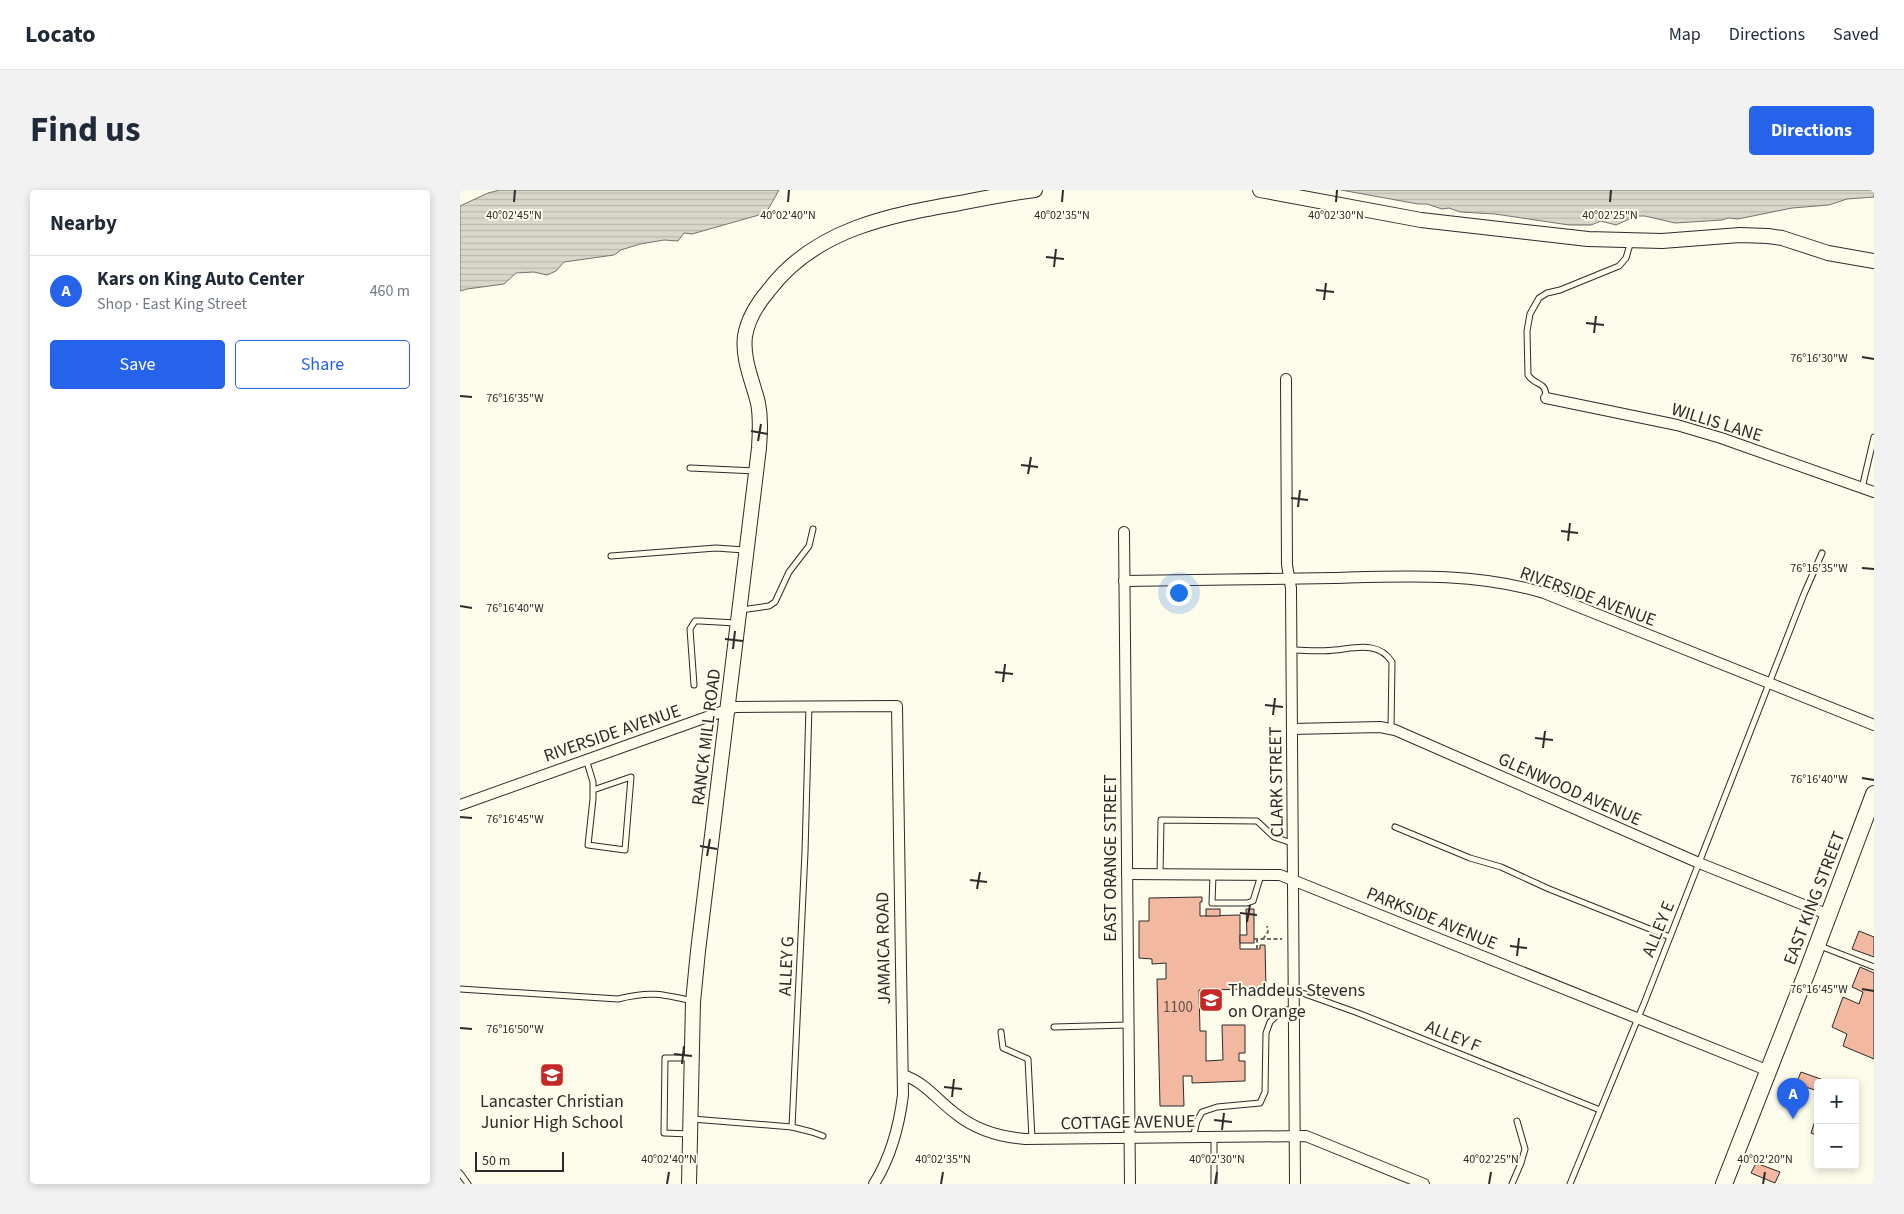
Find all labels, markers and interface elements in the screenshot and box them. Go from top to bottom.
text: Locato [25,17,96,52]
text: Map [1669,22,1701,47]
text: Directions [1729,22,1805,47]
text: Saved [1833,22,1879,47]
text: Find us [30,105,140,155]
button: Directions [1749,106,1874,155]
text: 40°02'45"N [486,207,542,224]
text: 40°02'40"N [760,207,816,224]
text: 40°02'35"N [1034,207,1090,224]
text: 40°02'30"N [1308,207,1364,224]
text: 40°02'25"N [1582,207,1638,224]
text: Nearby [50,208,117,238]
text: Kars on King Auto Center [97,266,304,293]
text: A [61,280,71,302]
text: 460 m [370,280,410,302]
text: Shop · East King Street [97,293,247,315]
button: Save [50,340,225,389]
button: Share [235,340,410,389]
text: 76°16'30"W [1790,350,1848,367]
text: 76°16'35"W [486,390,544,407]
street label: WILLIS LANE [1668,397,1765,448]
street label: RIVERSIDE AVENUE [1516,560,1659,633]
text: 76°16'35"W [1790,560,1848,577]
your location [1166,580,1192,606]
text: 76°16'40"W [486,600,544,617]
street label: RANCK MILL ROAD [686,667,727,807]
street label: RIVERSIDE AVENUE [540,698,684,769]
street label: CLARK STREET [1263,726,1290,838]
street label: GLENWOOD AVENUE [1494,747,1646,832]
text: 76°16'40"W [1790,771,1848,788]
street label: EAST ORANGE STREET [1098,774,1123,942]
text: 76°16'45"W [486,811,544,828]
street label: EAST KING STREET [1778,828,1852,968]
street label: PARKSIDE AVENUE [1363,881,1501,956]
street label: JAMAICA ROAD [870,892,897,1004]
street label: ALLEY E [1636,897,1681,961]
street label: ALLEY G [772,935,801,997]
place label: Thaddeus Stevens on Orange [1228,978,1365,1024]
text: 76°16'45"W [1790,981,1848,998]
school or university icon: Thaddeus Stevens on Orange [1198,987,1224,1013]
house number: 1100 [1163,997,1193,1018]
street label: ALLEY F [1421,1014,1484,1059]
text: 76°16'50"W [486,1021,544,1038]
school or university icon: Lancaster Christian Junior High School [539,1062,565,1088]
pin: A [1777,1078,1809,1119]
map controls [1814,1079,1859,1169]
button: + [1814,1079,1859,1124]
place label: Lancaster Christian Junior High School [480,1089,624,1135]
street label: COTTAGE AVENUE [1060,1109,1196,1136]
button: − [1814,1124,1859,1169]
scale bar [475,1149,564,1172]
text: 50 m [482,1151,510,1171]
text: 40°02'40"N [641,1151,697,1168]
text: 40°02'35"N [915,1151,971,1168]
text: 40°02'30"N [1189,1151,1245,1168]
text: 40°02'25"N [1463,1151,1519,1168]
text: 40°02'20"N [1737,1151,1793,1168]

